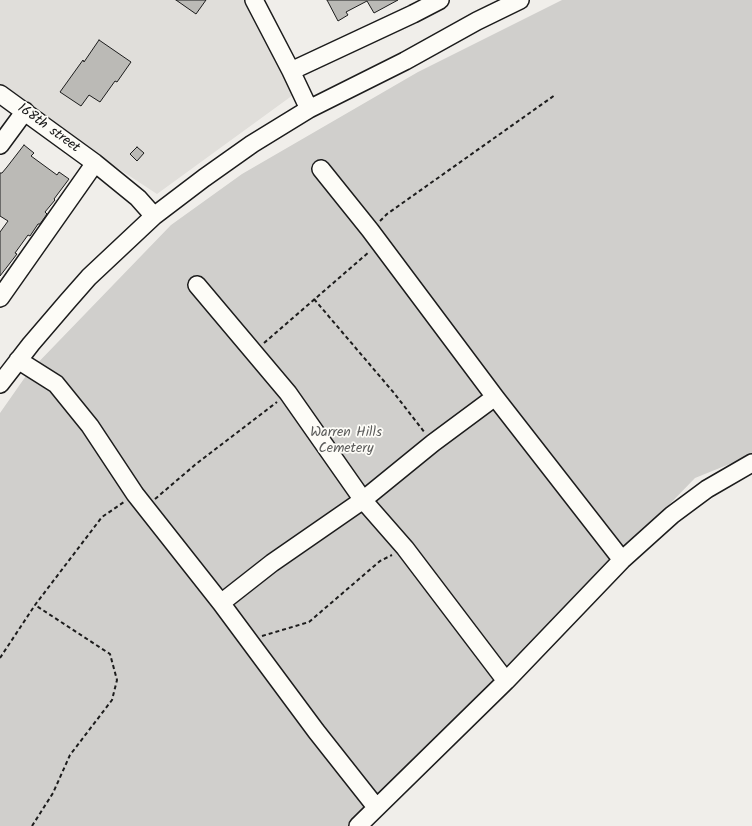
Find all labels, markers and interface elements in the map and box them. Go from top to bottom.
street label: 168th street [13,101,83,157]
park label: Warren Hills Cemetery [310,426,382,458]

